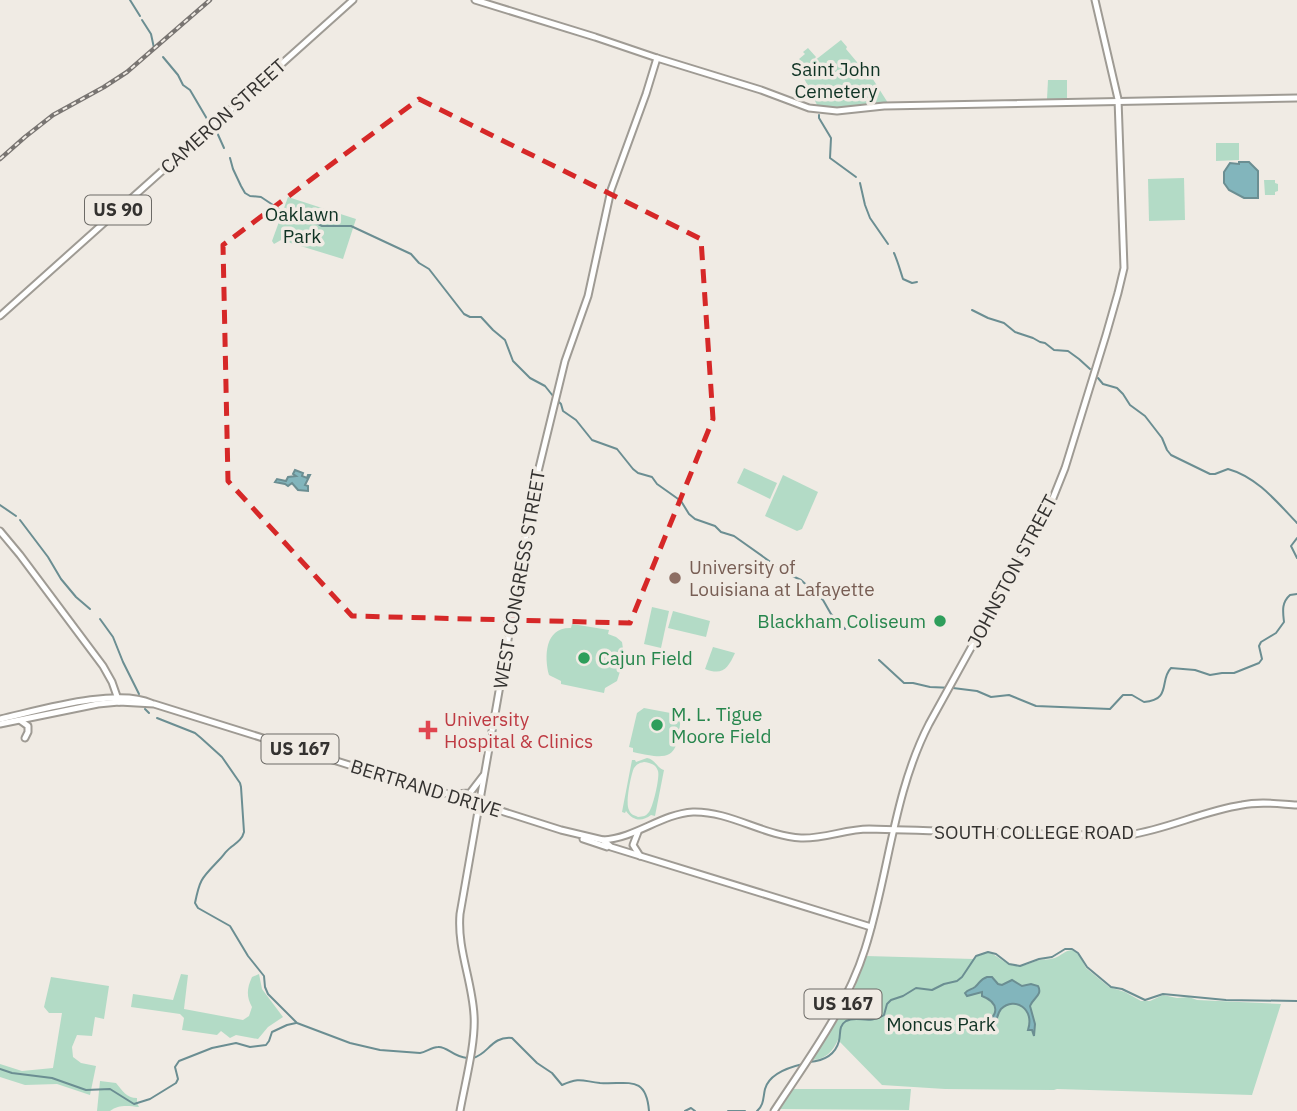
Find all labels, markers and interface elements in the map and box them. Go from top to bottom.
street label: CAMERON STREET [155,53,291,179]
park label: Saint John Cemetery [791,57,881,103]
road number: US 90 [85,196,151,224]
park label: Oaklawn Park [265,202,339,248]
street label: WEST CONGRESS STREET [488,467,550,691]
street label: JOHNSTON STREET [962,490,1062,651]
place label: University of Louisiana at Lafayette [689,555,875,601]
marker: University of Louisiana at Lafayette [667,570,683,586]
place label: Blackham Coliseum [757,609,926,633]
marker: Blackham Coliseum [932,613,948,629]
place label: Cajun Field [598,646,693,670]
marker: Cajun Field [576,650,592,666]
place label: M. L. Tigue Moore Field [671,702,772,748]
place label: University Hospital & Clinics [444,707,593,753]
marker: M. L. Tigue Moore Field [649,717,665,733]
marker: University Hospital & Clinics [418,720,438,740]
road number: US 167 [262,734,338,764]
street label: BERTRAND DRIVE [348,754,504,822]
street label: SOUTH COLLEGE ROAD [934,820,1134,844]
road number: US 167 [804,989,882,1018]
park label: Moncus Park [886,1012,996,1036]

